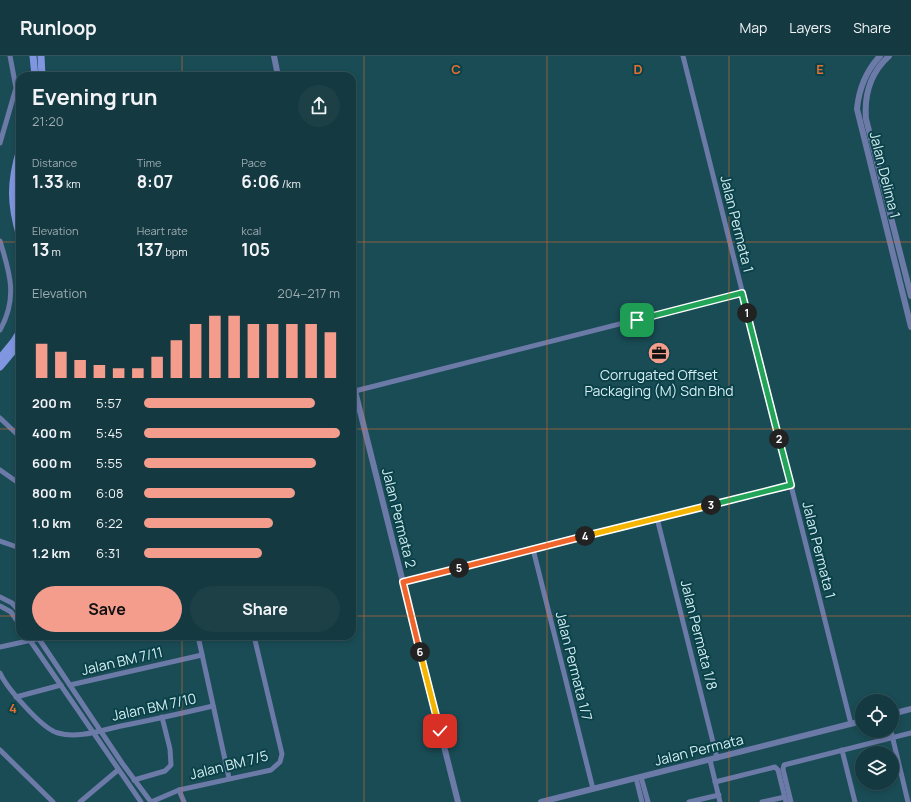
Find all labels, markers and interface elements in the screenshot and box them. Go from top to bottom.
text: Runloop [20,15,97,41]
text: Map [739,18,767,37]
text: Layers [789,18,831,37]
text: Share [853,18,891,37]
text: C [451,60,461,78]
text: D [633,60,643,78]
text: E [816,60,824,78]
text: Evening run [32,82,157,112]
button: share [298,85,340,127]
text: 21:20 [32,112,64,130]
street label: Jalan Delima 1 [866,130,905,220]
text: Distance [32,155,77,170]
text: Time [137,155,162,170]
text: Pace [241,155,266,170]
text: 1.33 [32,170,64,193]
text: 8:07 [137,170,173,193]
text: 6:06 [241,170,279,193]
street label: Jalan Permata 1 [716,173,759,274]
text: km [64,176,81,191]
text: /km [279,176,301,191]
text: Elevation [32,223,78,238]
text: Heart rate [137,223,188,238]
text: kcal [241,223,261,238]
text: 13 [32,238,49,261]
text: 137 [137,238,163,261]
text: 105 [241,238,270,261]
text: m [49,244,61,259]
text: bpm [163,244,188,259]
text: Elevation [32,284,87,302]
text: 204–217 m [277,284,340,302]
pin [620,303,654,337]
pin: 1 [737,303,757,323]
text: 1 [745,305,749,320]
icon: arrive [626,309,648,331]
office icon: Corrugated Offset Packaging (M) Sdn Bhd [646,340,672,366]
place label: Corrugated Offset Packaging (M) Sdn Bhd [584,365,734,400]
text: 200 m [32,394,71,412]
text: 5:57 [96,394,121,412]
text: 400 m [32,424,71,442]
text: 5:45 [96,424,123,442]
pin: 2 [769,429,789,449]
text: 2 [776,431,782,446]
text: 600 m [32,454,71,472]
text: 5:55 [96,454,122,472]
street label: Jalan Permata 2 [378,466,421,570]
text: 800 m [32,484,71,502]
text: 6:08 [96,484,123,502]
pin: 3 [701,495,721,515]
text: 3 [708,497,714,512]
street label: Jalan Permata 1 [798,499,841,600]
text: 1.0 km [32,514,71,532]
text: 6:22 [96,514,123,532]
pin: 4 [575,526,595,546]
text: 4 [582,528,588,543]
text: 1.2 km [32,544,70,562]
text: 6:31 [96,544,120,562]
pin: 5 [449,558,469,578]
text: 5 [456,560,462,575]
street label: Jalan Permata 1/8 [677,578,722,692]
button: Save [32,586,182,632]
button: Share [190,586,340,632]
street label: Jalan Permata 1/7 [552,609,597,722]
street label: Jalan BM 7/11 [79,642,164,679]
pin: 6 [410,642,430,662]
text: 6 [417,644,423,659]
street label: Jalan BM 7/10 [110,688,198,725]
map controls [855,694,899,790]
button: locate [855,694,899,738]
text: 4 [9,699,17,717]
pin [423,714,457,748]
icon: check [429,720,451,742]
street label: Jalan Permata [652,729,745,770]
street label: Jalan BM 7/5 [188,746,270,783]
button: layers [855,746,899,790]

